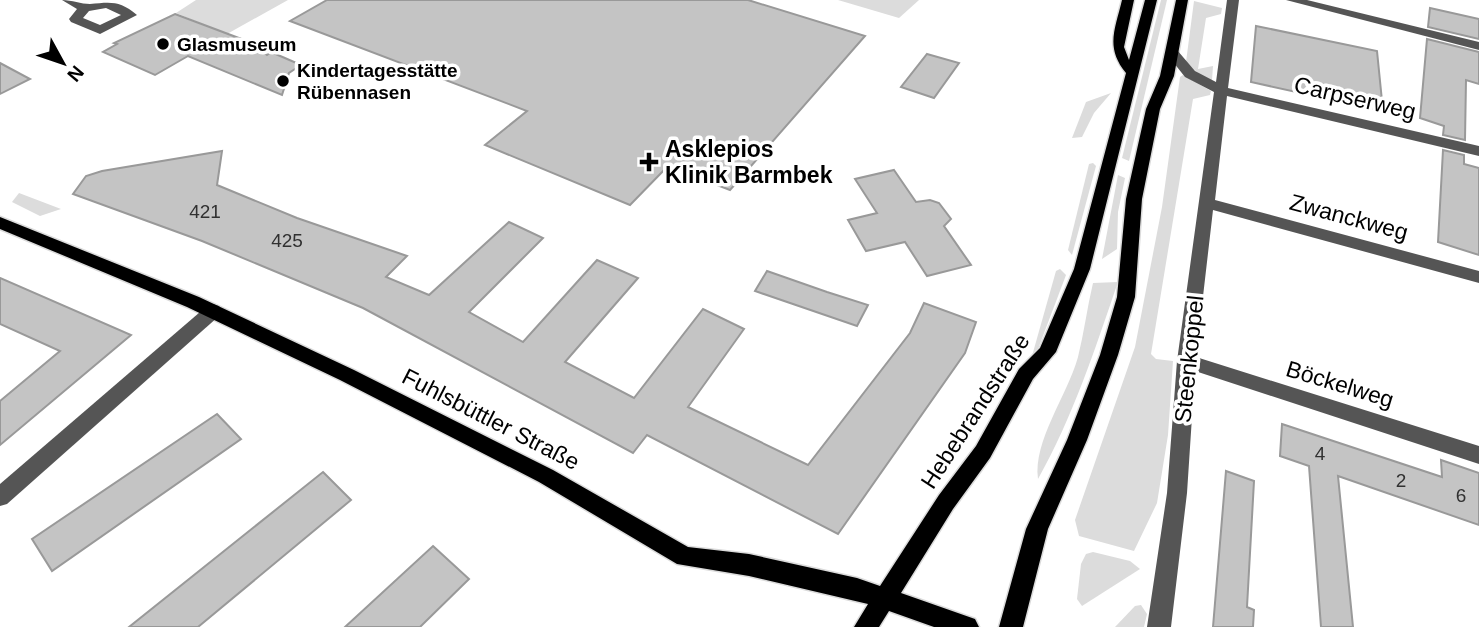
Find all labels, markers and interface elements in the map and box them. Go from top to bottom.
north arrow [28,28,98,98]
place label: Glasmuseum [177,34,296,55]
marker: Glasmuseum [155,36,171,52]
place label: Kindertagesstätte Rübennasen [297,60,458,103]
text: N [63,62,88,86]
street label: Carpserweg [1292,71,1418,125]
marker: Kindertagesstätte Rübennasen [275,73,291,89]
place label: Asklepios Klinik Barmbek [665,136,833,188]
marker: Asklepios Klinik Barmbek [639,152,659,172]
street label: Zwanckweg [1287,189,1411,245]
house number: 421 [189,201,221,222]
house number: 425 [271,230,303,251]
street label: Steenkoppel [1169,294,1209,424]
street label: Hebebrandstraße [915,329,1035,493]
street label: Böckelweg [1283,355,1397,413]
street label: Fuhlsbüttler Straße [398,363,584,475]
house number: 4 [1315,443,1326,464]
house number: 2 [1396,470,1406,491]
house number: 6 [1456,485,1466,506]

